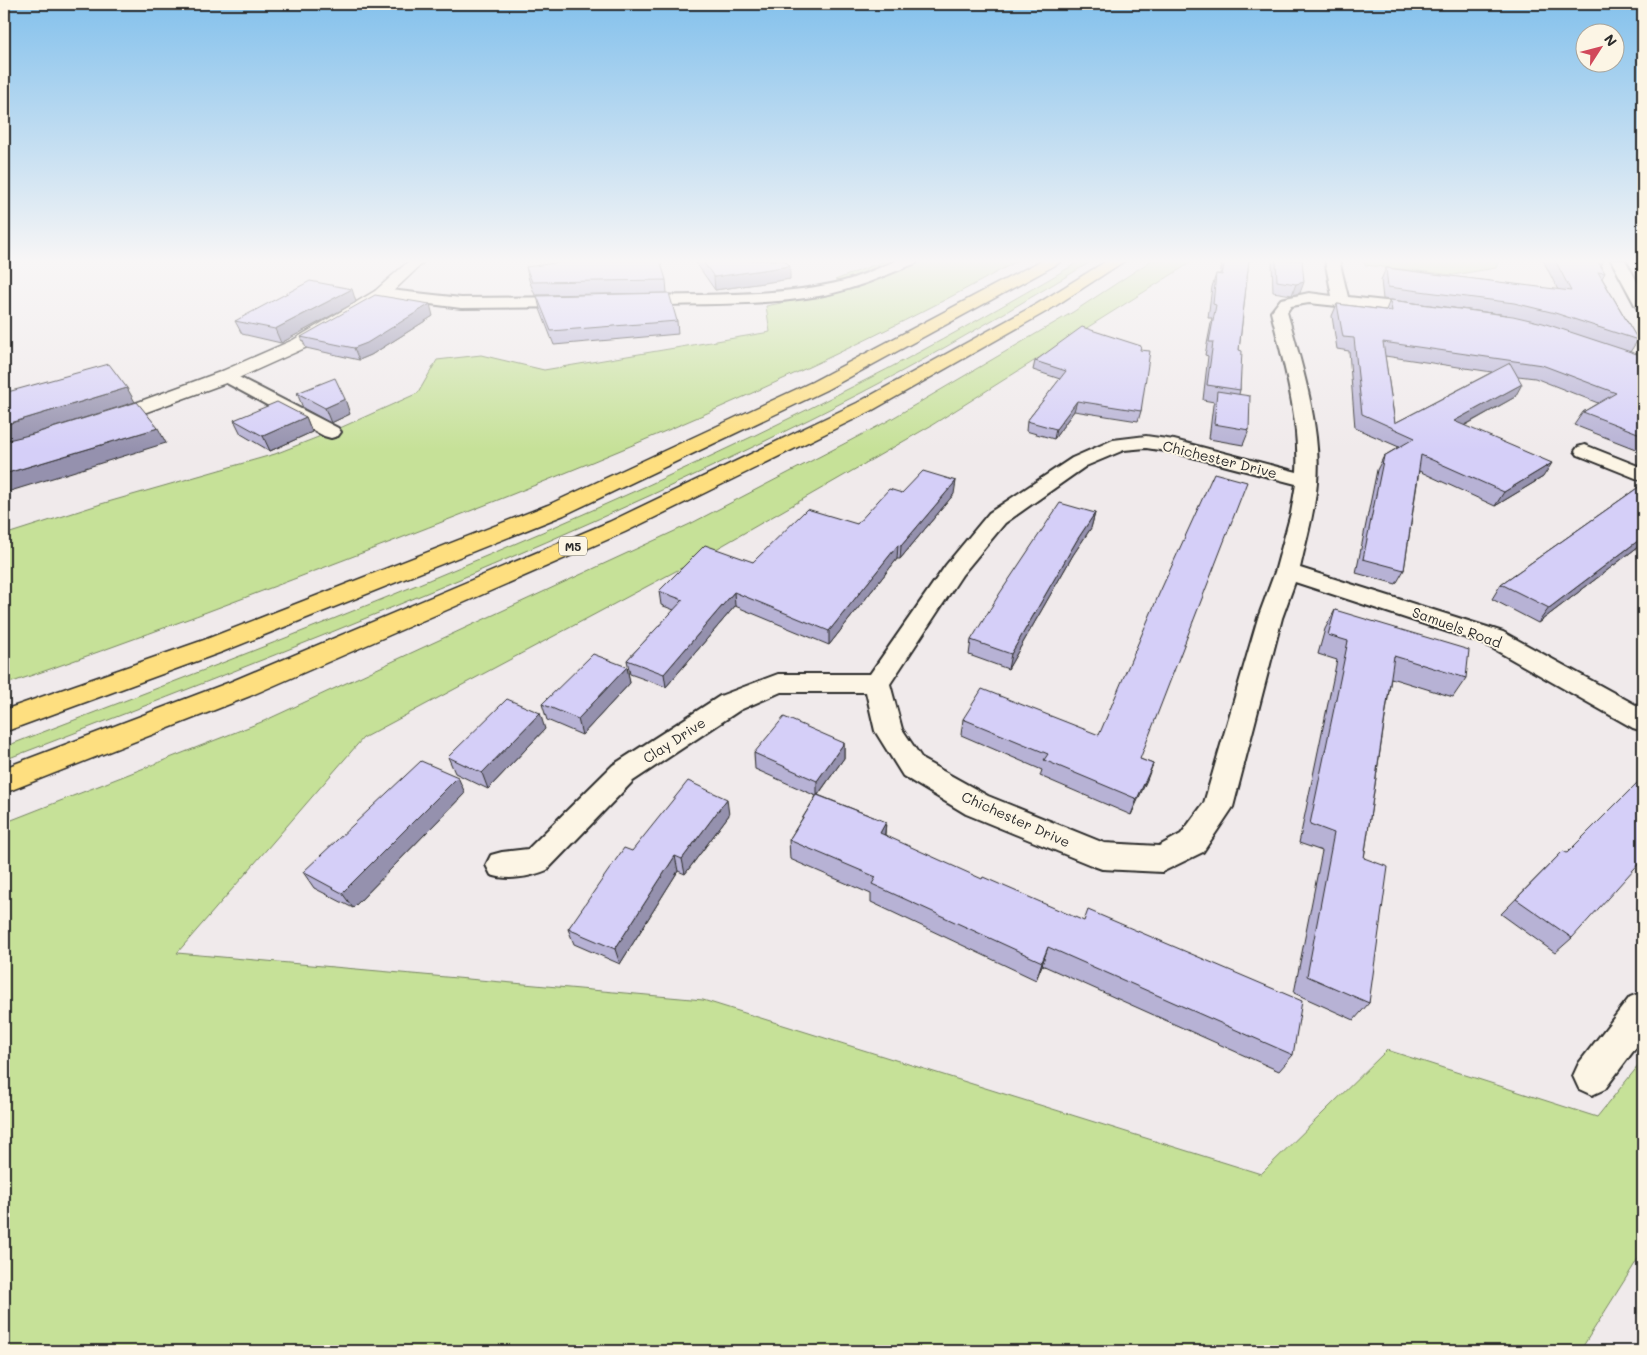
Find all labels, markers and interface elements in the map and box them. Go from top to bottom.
north arrow [1574,22,1624,72]
text: N [1600,30,1622,50]
street label: Chichester Drive [1161,436,1279,482]
road number: M5 [559,536,587,556]
street label: Samuels Road [1410,602,1504,652]
street label: Clay Drive [639,713,709,767]
street label: Chichester Drive [959,787,1073,851]

